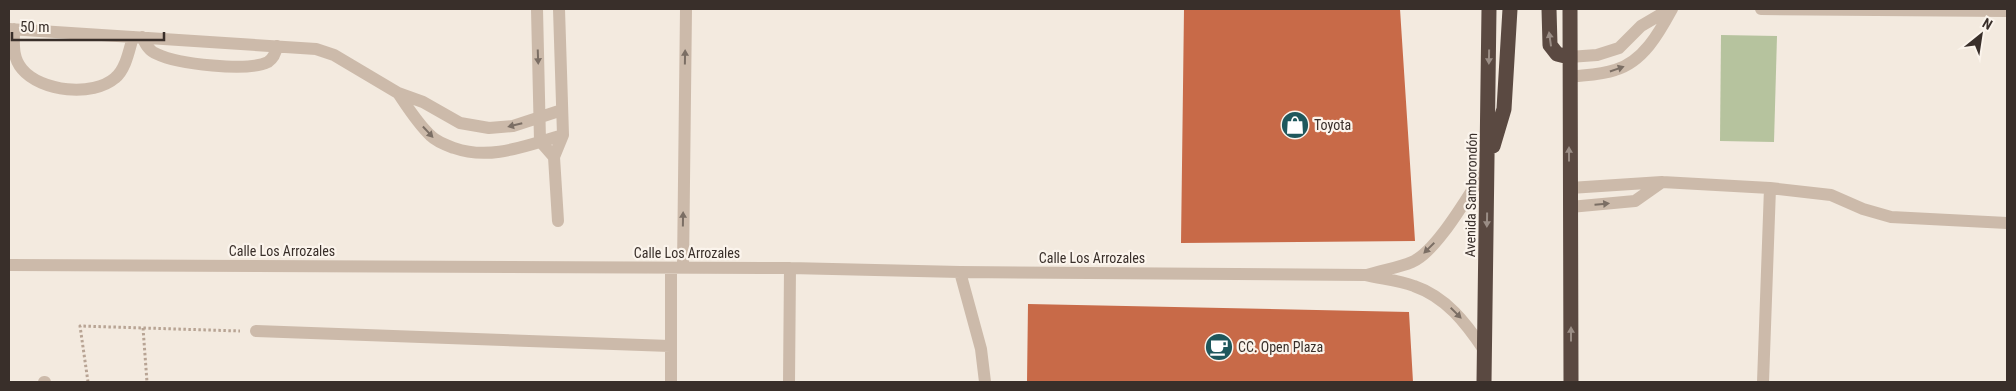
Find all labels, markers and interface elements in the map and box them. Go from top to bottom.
scale bar [12,10,165,42]
north arrow [1956,10,2006,60]
text: N [1980,15,1995,33]
text: 50 m [20,18,50,36]
one-way arrow [1546,30,1554,46]
one-way arrow [681,49,689,65]
one-way arrow [534,50,542,66]
one-way arrow [1485,50,1493,66]
one-way arrow [1609,65,1624,72]
shop icon: Toyota [1280,110,1310,140]
place label: Toyota [1314,117,1351,133]
one-way arrow [508,121,523,129]
one-way arrow [422,126,434,138]
street label: Avenida Samborondón [1462,133,1480,257]
one-way arrow [1565,145,1573,161]
one-way arrow [1595,199,1611,207]
one-way arrow [679,211,687,227]
one-way arrow [1483,212,1491,228]
one-way arrow [1424,242,1436,254]
street label: Calle Los Arrozales [229,243,335,259]
street label: Calle Los Arrozales [634,245,740,261]
street label: Calle Los Arrozales [1039,250,1145,266]
one-way arrow [1450,307,1462,319]
one-way arrow [1567,325,1575,341]
cafe icon: CC. Open Plaza [1204,332,1234,362]
place label: CC. Open Plaza [1238,339,1323,355]

